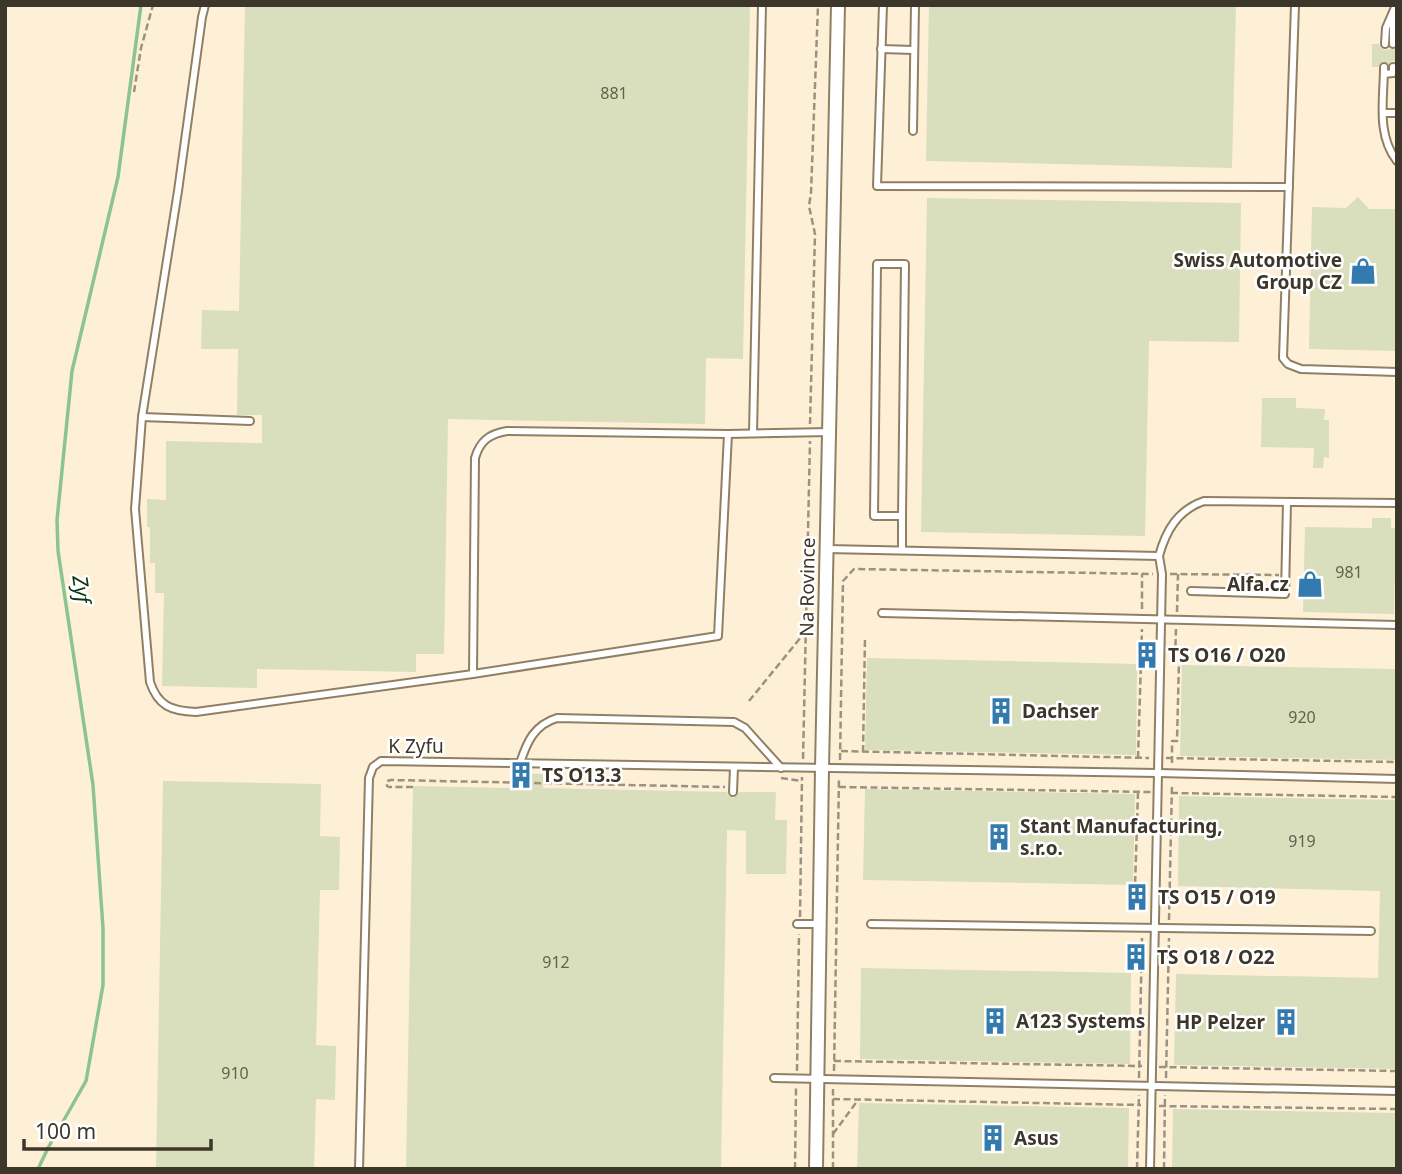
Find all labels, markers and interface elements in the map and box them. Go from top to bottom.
house number: 881 [600,82,628,104]
place label: Swiss Automotive Group CZ [1173,247,1342,295]
shop icon: Swiss Automotive Group CZ [1348,256,1378,286]
street label: Na Rovince [793,537,821,637]
house number: 981 [1335,561,1363,583]
shop icon: Alfa.cz [1295,569,1325,599]
place label: Alfa.cz [1227,571,1289,597]
water label: Zyf [66,572,98,608]
building icon: TS O16 / O20 [1132,640,1162,670]
place label: TS O16 / O20 [1168,642,1286,668]
building icon: Dachser [986,696,1016,726]
place label: Dachser [1022,698,1099,724]
house number: 920 [1288,706,1316,728]
street label: K Zyfu [388,733,444,759]
building icon: TS O13.3 [506,760,536,790]
place label: TS O13.3 [542,762,621,788]
place label: Stant Manufacturing, s.r.o. [1020,813,1223,861]
building icon: Stant Manufacturing, s.r.o. [984,822,1014,852]
house number: 919 [1288,830,1316,852]
building icon: TS O15 / O19 [1122,882,1152,912]
place label: TS O15 / O19 [1158,884,1276,910]
building icon: TS O18 / O22 [1121,942,1151,972]
place label: TS O18 / O22 [1157,944,1275,970]
house number: 912 [542,951,570,973]
building icon: A123 Systems [980,1006,1010,1036]
building icon: HP Pelzer [1271,1007,1301,1037]
place label: A123 Systems [1016,1008,1145,1034]
place label: HP Pelzer [1176,1009,1266,1035]
house number: 910 [221,1062,249,1084]
scale bar [24,1108,212,1152]
text: 100 m [35,1117,96,1145]
building icon: Asus [978,1123,1008,1153]
place label: Asus [1014,1125,1059,1151]

